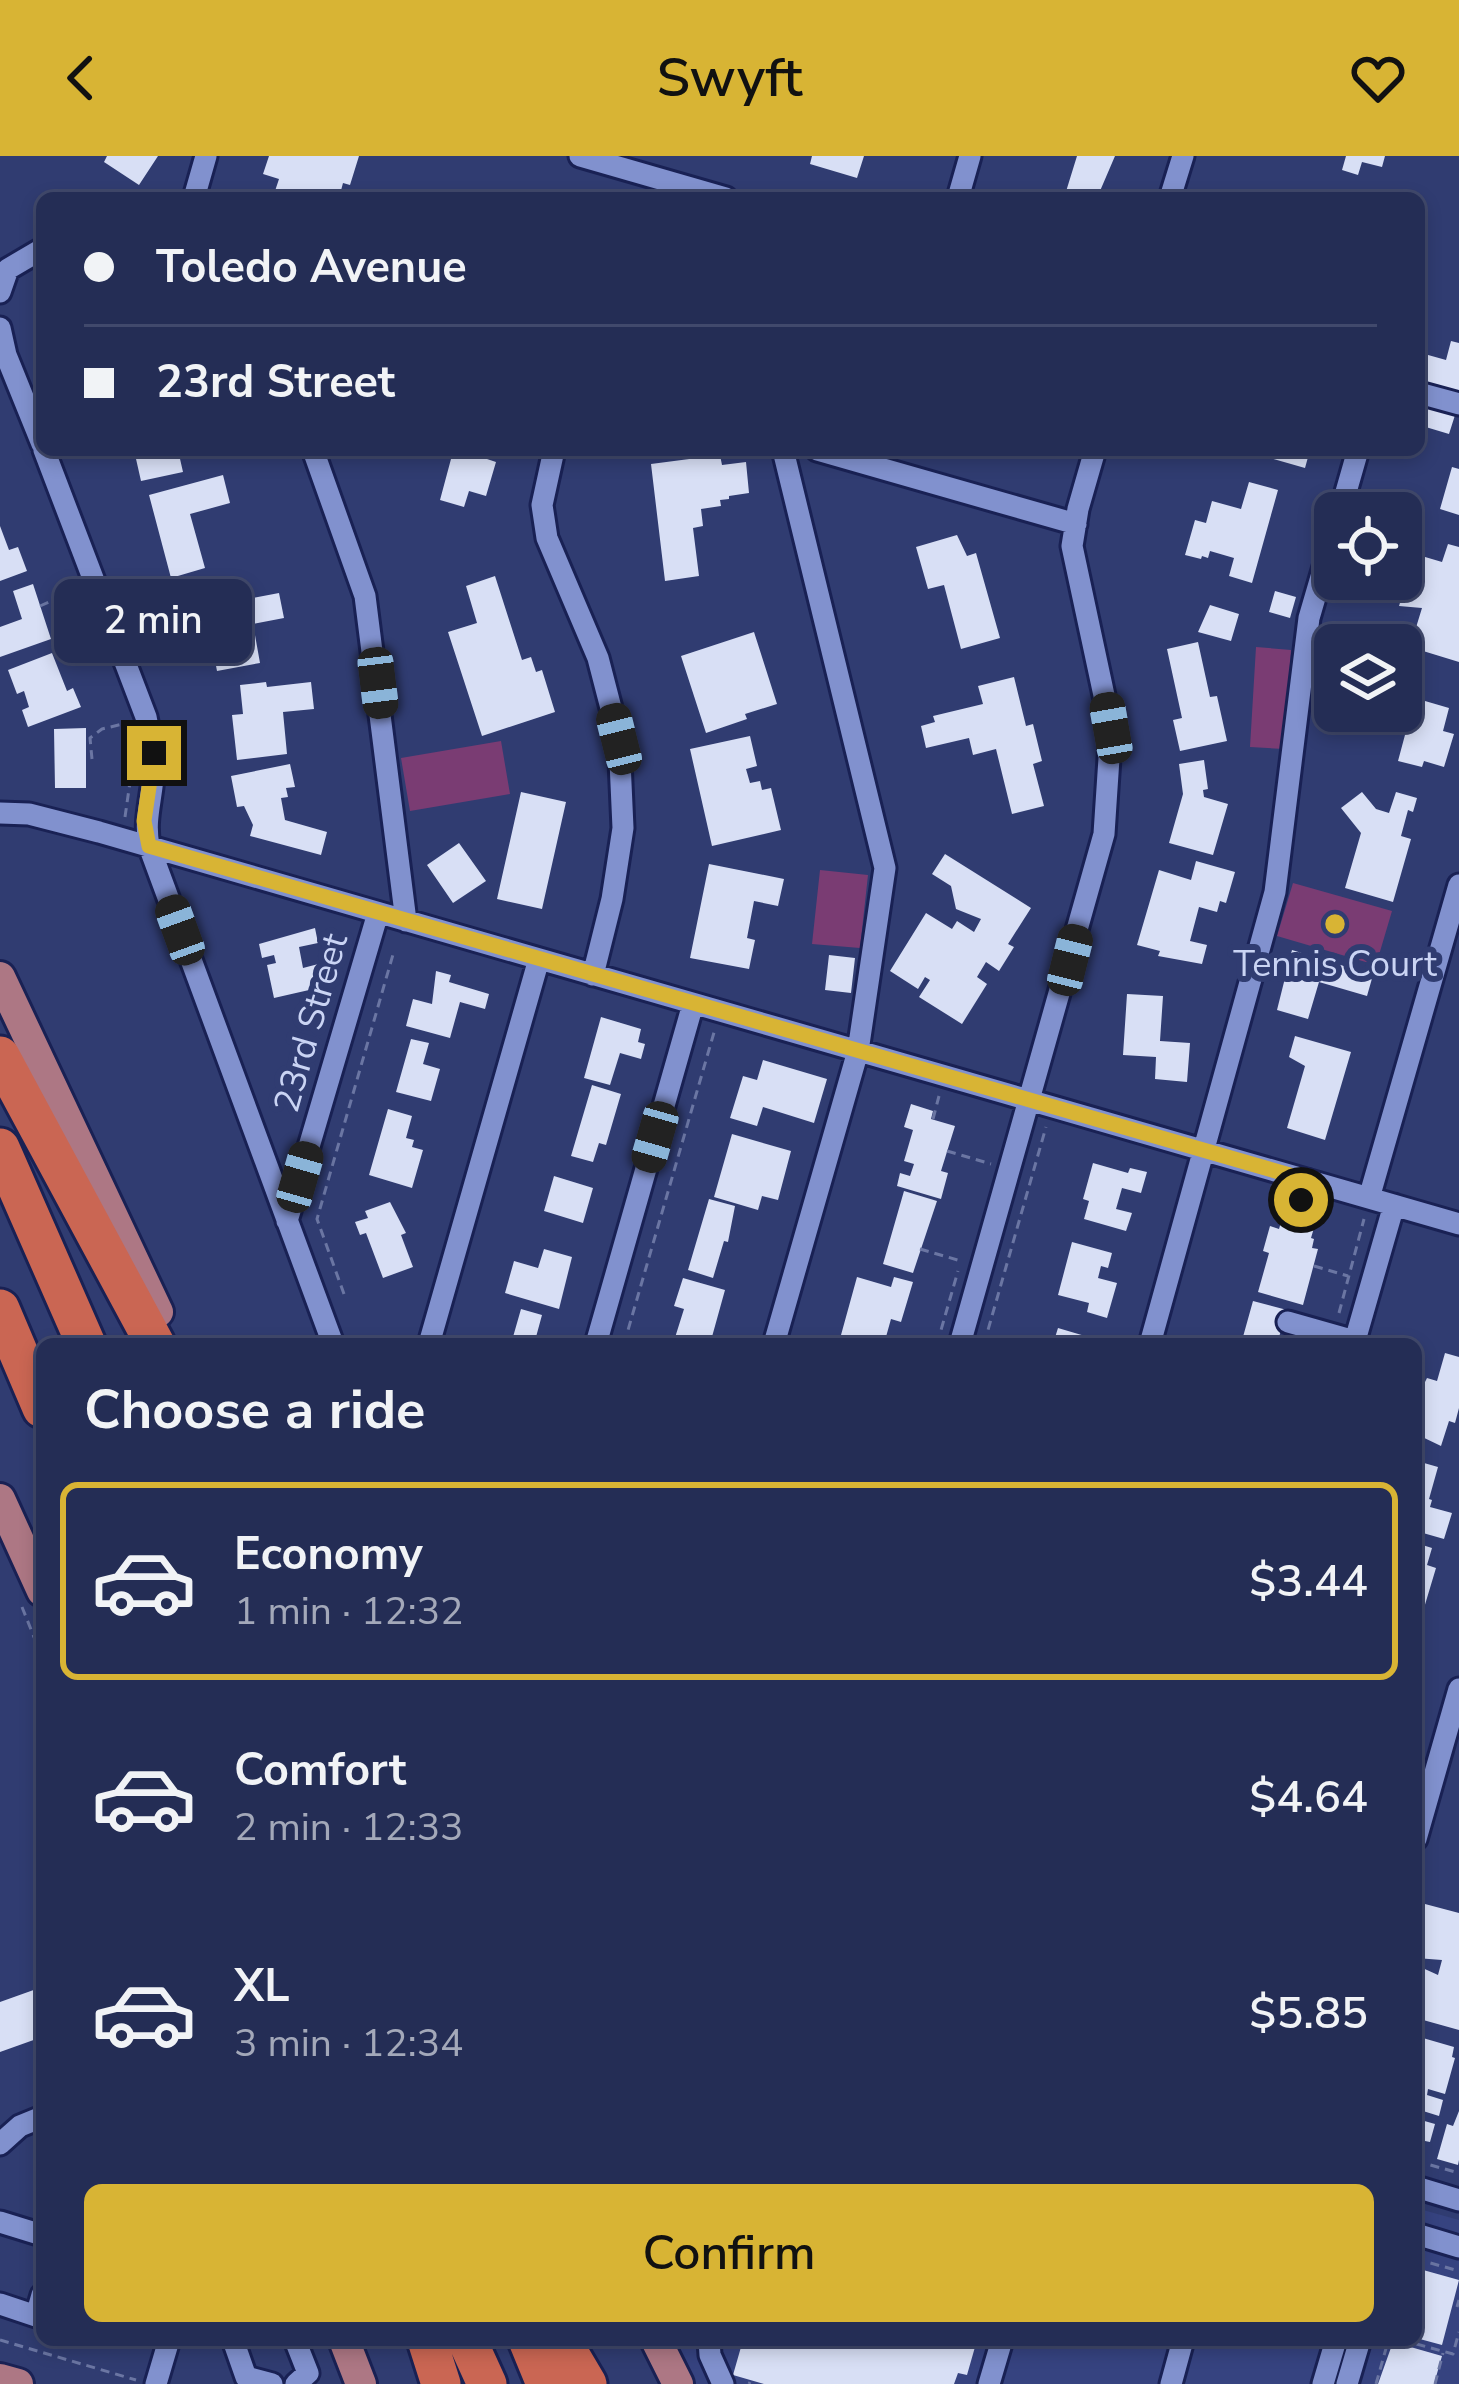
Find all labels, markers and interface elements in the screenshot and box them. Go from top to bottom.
text: Swyft [657,41,802,115]
icon: back [48,45,114,111]
icon: heart [1345,45,1411,111]
text: Toledo Avenue [156,237,467,298]
text: 23rd Street [156,352,395,413]
map controls [1314,492,1422,732]
button: locate [1314,492,1422,600]
callout: 2 min [55,579,253,663]
text: 2 min [103,594,203,647]
button: layers [1314,624,1422,732]
car [356,645,400,721]
car [1087,689,1135,767]
car [593,700,645,778]
route end [127,726,181,780]
car [151,890,209,970]
marker: Tennis Court [1322,911,1348,937]
car [1044,921,1096,999]
street label: 23rd Street [262,927,360,1118]
place label: Tennis Court [1233,940,1437,989]
car [628,1097,682,1177]
car [273,1137,327,1217]
route start [1274,1173,1328,1227]
text: Choose a ride [84,1373,425,1447]
text: Economy [234,1524,423,1585]
icon: car [90,1527,198,1635]
text: $3.44 [1249,1551,1368,1612]
text: 1 min · 12:32 [234,1585,463,1638]
text: Comfort [234,1740,406,1801]
icon: car [90,1743,198,1851]
text: $4.64 [1249,1767,1368,1828]
text: 2 min · 12:33 [234,1801,463,1854]
text: XL [234,1956,290,2017]
icon: car [90,1959,198,2067]
text: $5.85 [1249,1983,1368,2044]
text: 3 min · 12:34 [234,2017,463,2070]
button: Confirm [84,2184,1374,2322]

